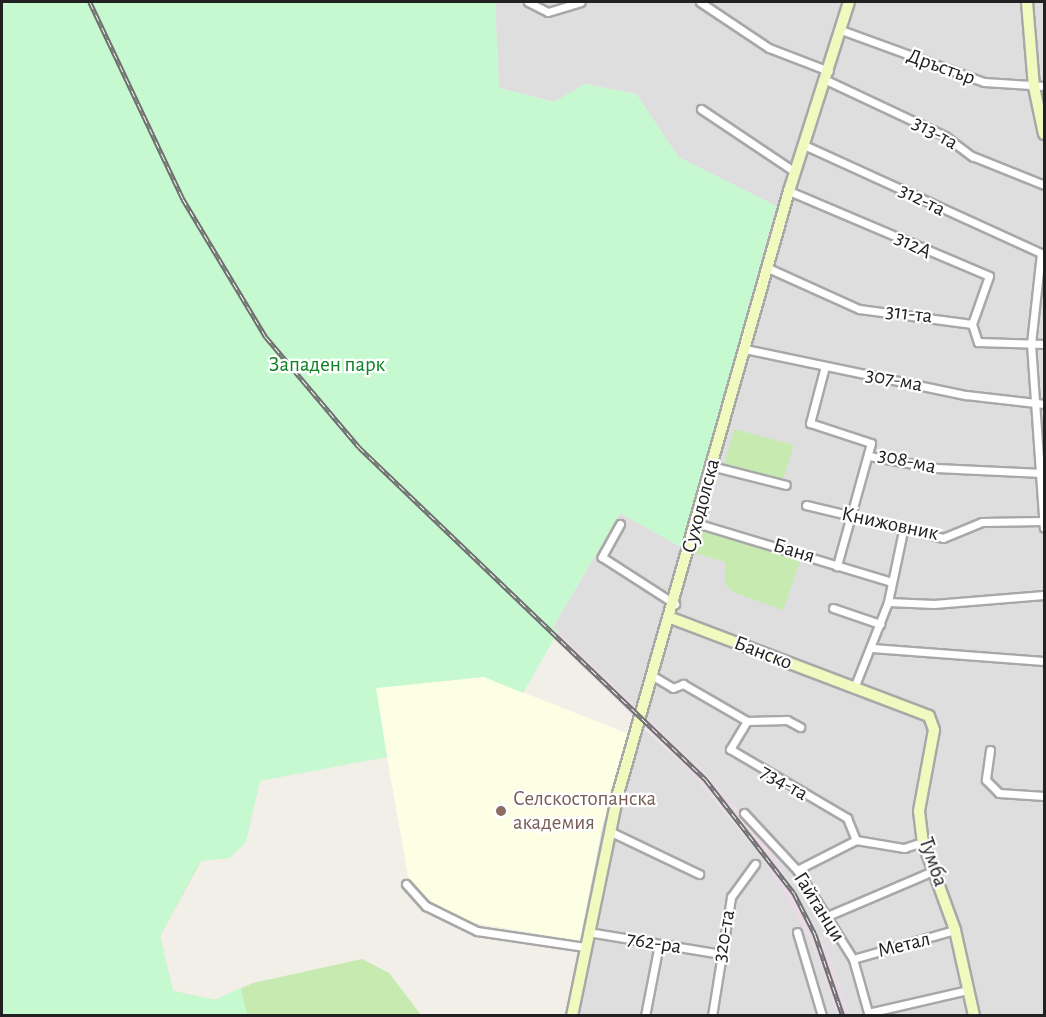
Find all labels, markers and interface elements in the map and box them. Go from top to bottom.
street label: Дръстър [903,43,979,91]
street label: 313-та [908,110,962,156]
street label: 312-та [894,178,950,222]
street label: 312А [890,225,936,265]
street label: 311-та [884,299,934,329]
park label: Западен парк [269,352,385,378]
street label: 307-ма [863,362,925,398]
street label: 308-ма [876,442,938,480]
street label: Суходолска [676,456,726,556]
street label: Книжовник [839,501,941,547]
street label: Баня [770,533,818,569]
street label: Банско [730,630,796,676]
street label: 734-та [756,759,812,807]
place label: Селскостопанска академия [513,786,656,836]
marker: Селскостопанска академия [494,804,508,818]
street label: Тумба [913,834,953,890]
street label: Гайтанци [788,867,850,947]
street label: 320-та [707,908,741,964]
street label: 762-ра [625,926,683,960]
street label: Метал [875,926,933,964]

